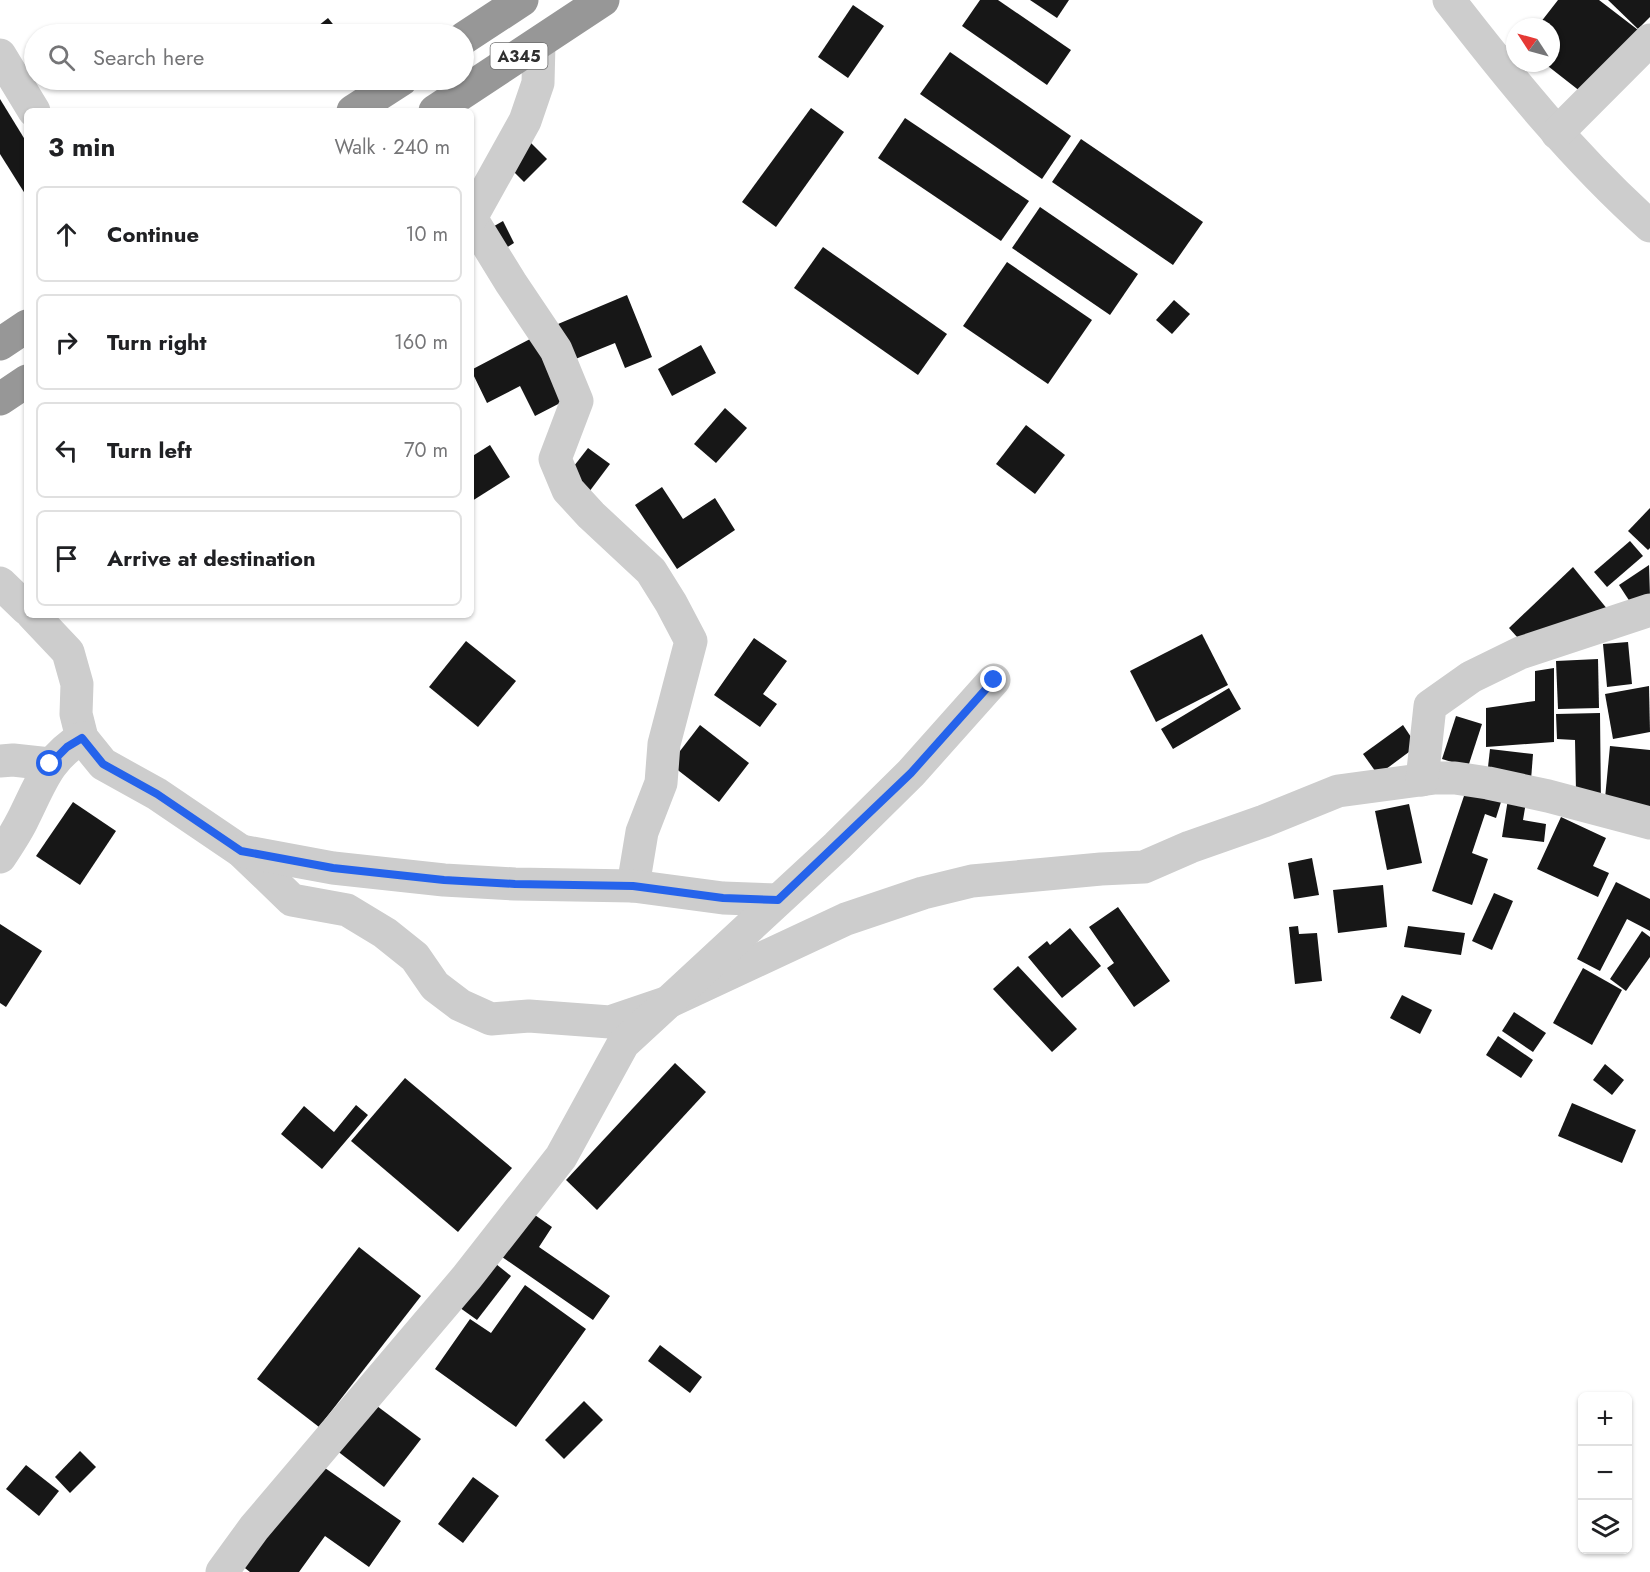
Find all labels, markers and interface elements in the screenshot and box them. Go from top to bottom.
north arrow [1506,18,1560,72]
search box [24,24,474,90]
icon: search [45,41,78,74]
text: Search here [93,41,204,73]
road number: A345 [490,43,548,69]
text: 3 min [48,128,115,166]
text: Walk · 240 m [335,133,450,162]
icon: ahead [50,218,83,251]
text: Continue [107,218,199,250]
text: 10 m [405,220,448,249]
icon: right [50,326,83,359]
text: Turn right [107,326,207,358]
text: 160 m [394,328,448,357]
icon: left [50,434,83,467]
text: Turn left [107,434,192,466]
text: 70 m [404,436,448,465]
icon: arrive [50,542,83,575]
text: Arrive at destination [107,542,316,574]
route end [980,666,1006,692]
route start [36,750,62,776]
map controls [1578,1392,1632,1554]
button: + [1578,1392,1632,1446]
button: − [1578,1446,1632,1500]
button: layers [1578,1500,1632,1554]

